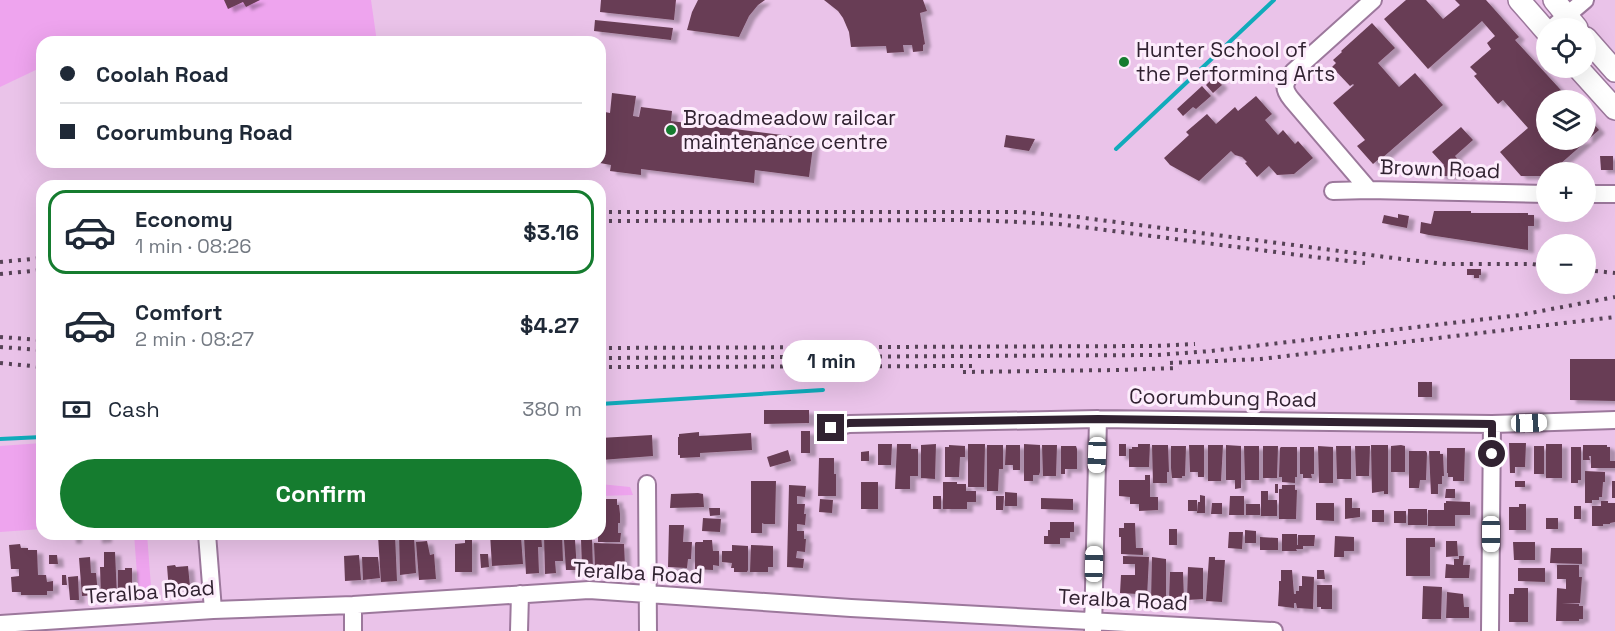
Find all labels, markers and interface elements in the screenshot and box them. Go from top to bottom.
map controls [1536,18,1596,294]
button: locate [1536,18,1596,78]
place label: Hunter School of the Performing Arts [1136,36,1335,87]
marker: Hunter School of the Performing Arts [1117,55,1131,69]
text: Coolah Road [96,60,229,88]
button: layers [1536,90,1596,150]
place label: Broadmeadow railcar maintenance centre [683,104,896,155]
text: Coorumbung Road [96,118,293,146]
marker: Broadmeadow railcar maintenance centre [664,123,678,137]
street label: Brown Road [1379,153,1501,184]
button: + [1536,162,1596,222]
icon: car [63,205,117,259]
text: Economy [135,205,233,233]
text: $3.16 [523,218,579,246]
text: 1 min · 08:26 [135,233,252,259]
button: − [1536,234,1596,294]
icon: car [63,298,117,352]
text: Comfort [135,298,223,326]
text: $4.27 [520,311,579,339]
text: 2 min · 08:27 [135,326,254,352]
callout: 1 min [782,341,880,383]
text: 1 min [807,348,856,374]
street label: Coorumbung Road [1129,382,1317,413]
icon: cash [60,393,93,426]
text: Cash [108,395,160,423]
text: 380 m [522,396,582,422]
car [1511,413,1547,433]
route end [817,414,844,441]
car [1087,437,1107,473]
route start [1478,440,1505,467]
button: Confirm [60,459,582,528]
car [1482,516,1500,552]
car [1085,546,1103,582]
street label: Teralba Road [572,556,704,589]
street label: Teralba Road [84,573,216,610]
street label: Teralba Road [1057,583,1189,616]

